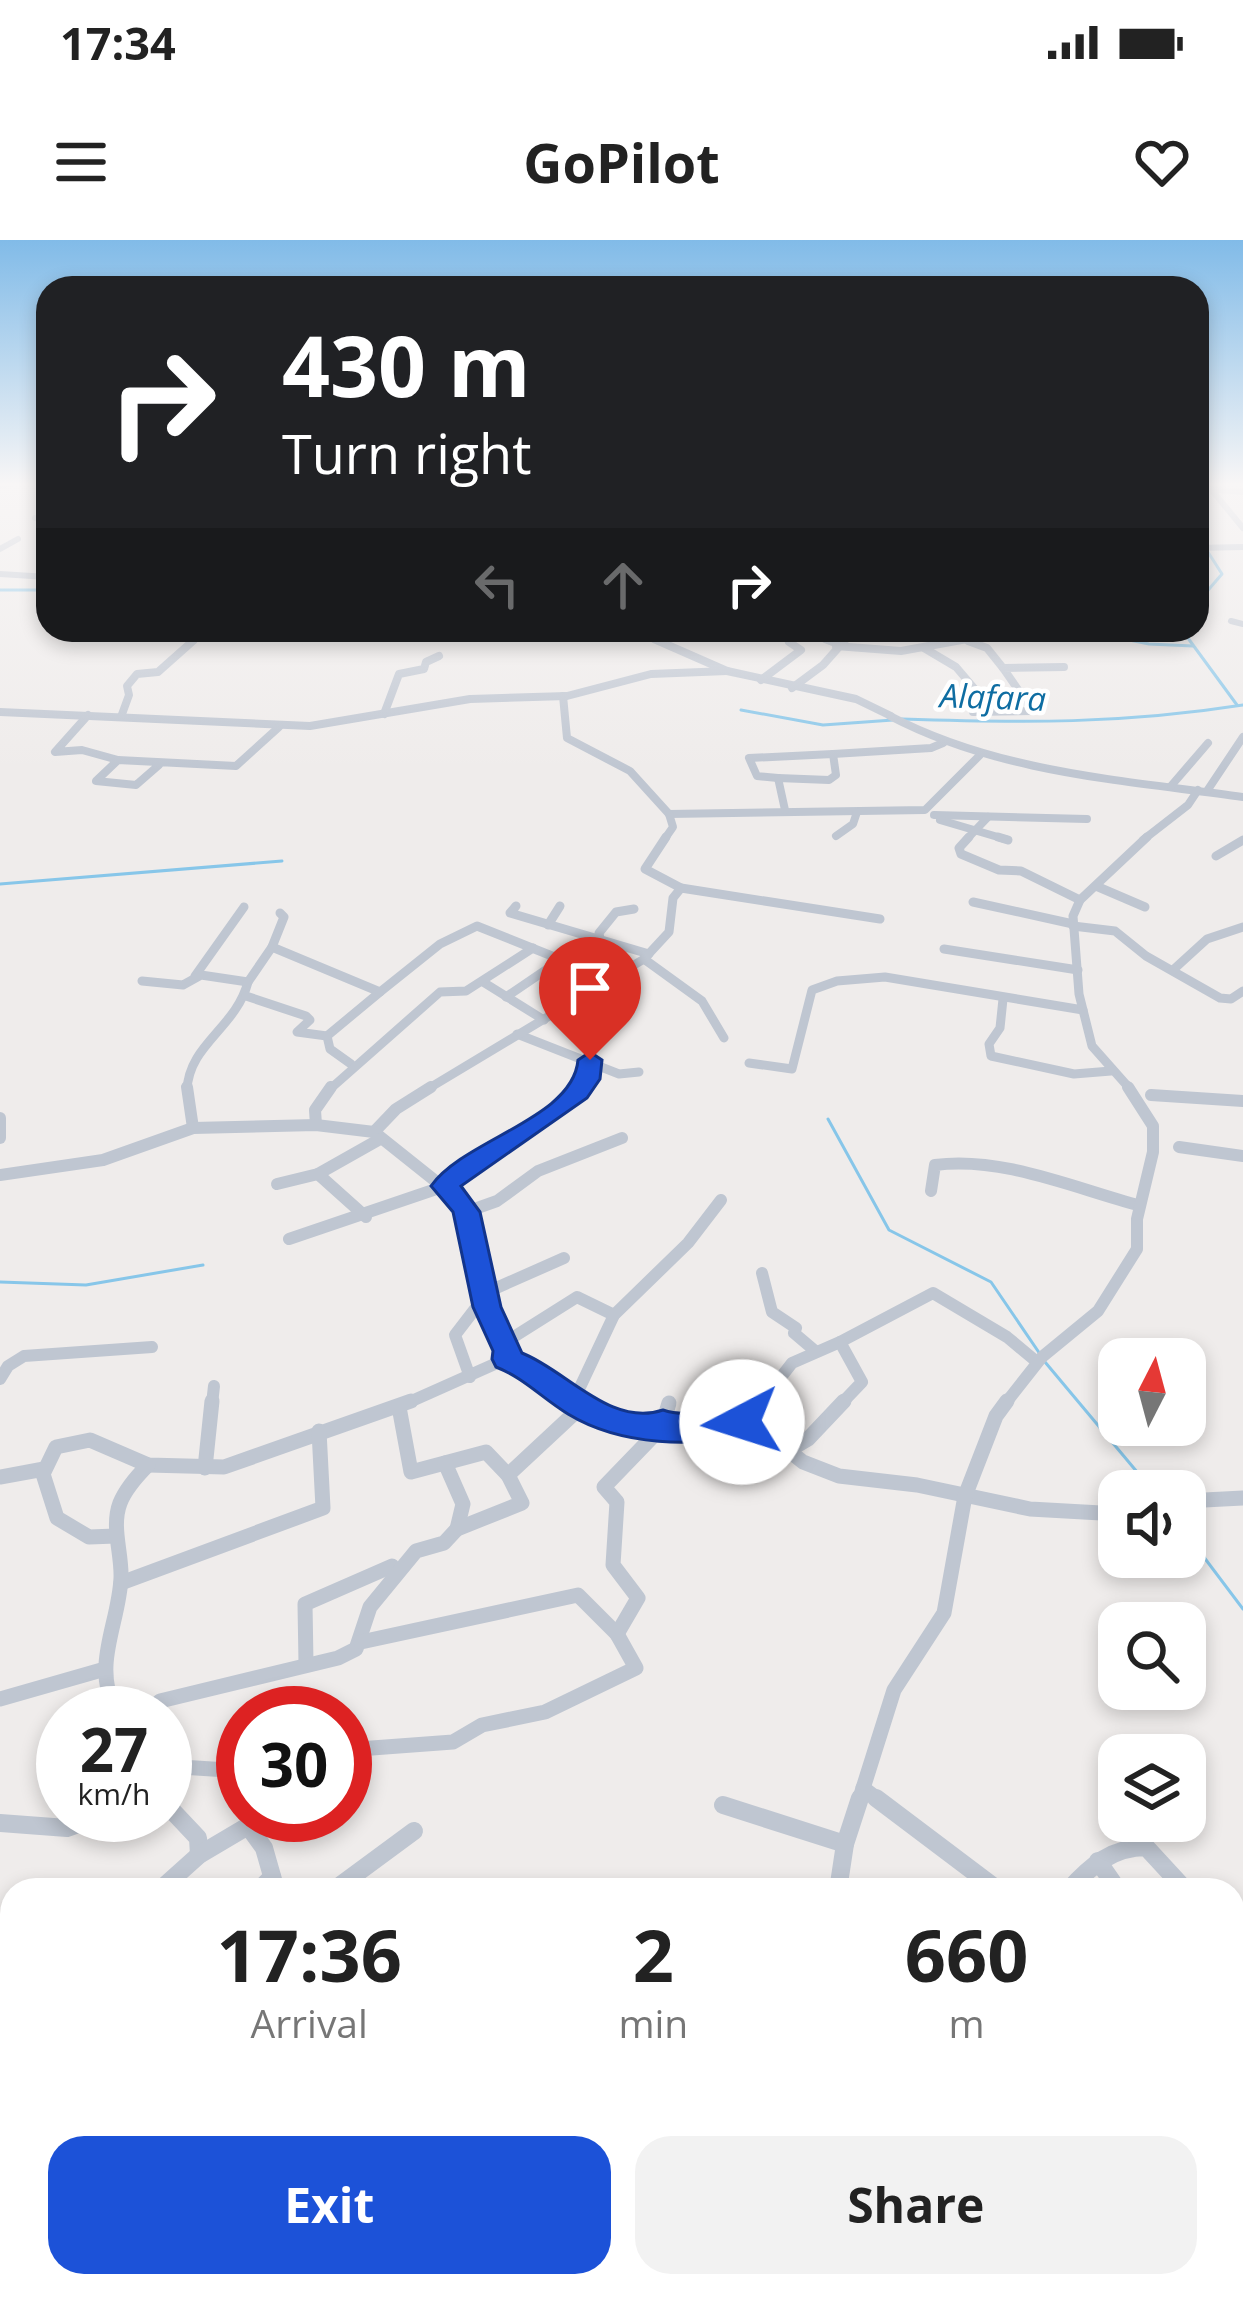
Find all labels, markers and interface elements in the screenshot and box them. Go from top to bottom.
text: 17:34 [60,12,176,73]
text: GoPilot [523,125,720,199]
icon: menu [48,129,114,195]
icon: heart [1129,129,1195,195]
text: 430 m [282,307,530,422]
icon: right [84,324,240,480]
text: Turn right [282,416,531,490]
icon: left [464,552,530,618]
icon: ahead [590,552,656,618]
icon: right [716,552,782,618]
water label: Alafara [937,672,1047,721]
pin [539,937,641,1060]
icon: arrive [557,955,623,1021]
north arrow [1098,1338,1206,1446]
map controls [1098,1338,1206,1842]
position arrow [679,1359,805,1485]
button: sound [1098,1470,1206,1578]
button: search [1098,1602,1206,1710]
speed limit sign: 30 [216,1686,372,1842]
text: 27 [80,1708,148,1790]
button: layers [1098,1734,1206,1842]
text: km/h [78,1773,150,1814]
text: 17:36 [217,1905,402,2003]
text: 2 [633,1905,674,2003]
text: 660 [905,1905,1028,2003]
text: Arrival [251,1996,368,2049]
text: min [618,1996,688,2049]
text: m [949,1996,985,2049]
button: Exit [48,2136,611,2274]
button: Share [635,2136,1197,2274]

